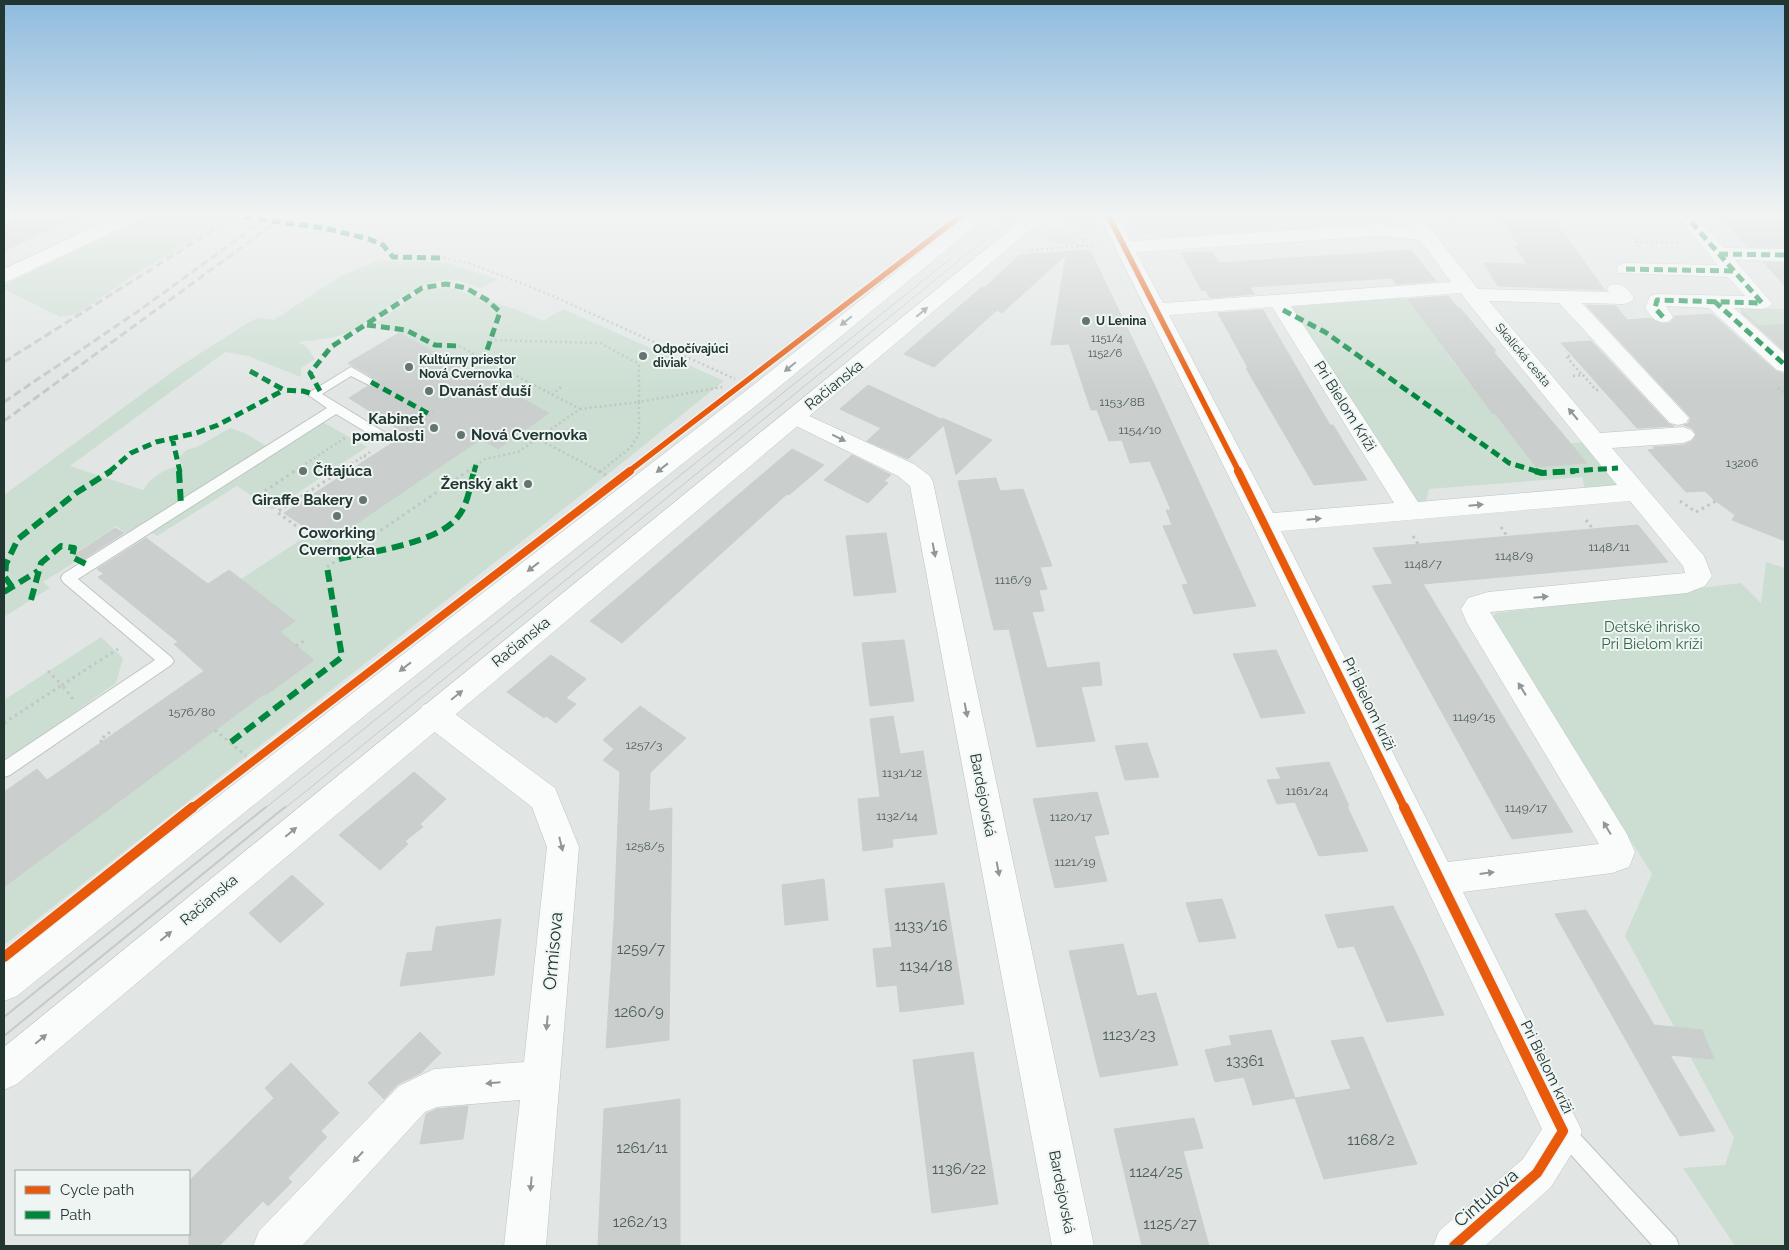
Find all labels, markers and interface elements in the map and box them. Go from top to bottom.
one-way arrow [916,307,929,318]
place label: U Lenina [1096,314,1147,328]
marker: U Lenina [1080,315,1092,327]
one-way arrow [839,316,852,327]
street label: Skalická cesta [1492,320,1554,390]
house number: 1151/4 [1091,332,1123,345]
place label: Odpočívajúci diviak [653,342,728,370]
house number: 1152/6 [1088,347,1122,360]
marker: Odpočívajúci diviak [637,350,649,362]
place label: Kultúrny priestor Nová Cvernovka [419,353,516,381]
street label: Račianska [801,356,867,414]
street label: Pri Bielom Kríži [1310,357,1380,455]
marker: Kultúrny priestor Nová Cvernovka [403,361,415,373]
one-way arrow [783,362,796,373]
place label: Dvanásť duší [439,382,531,400]
marker: Dvanásť duší [423,385,435,397]
house number: 1153/8B [1099,395,1145,409]
one-way arrow [1567,408,1578,421]
place label: Kabinet pomalosti [352,410,424,445]
marker: Kabinet pomalosti [428,422,440,434]
house number: 1154/10 [1119,423,1161,437]
place label: Nová Cvernovka [471,426,588,444]
marker: Nová Cvernovka [455,429,467,441]
one-way arrow [832,434,847,442]
house number: 13206 [1726,456,1758,470]
place label: Čítajúca [313,462,372,480]
one-way arrow [656,462,669,473]
marker: Čítajúca [297,465,309,477]
place label: Ženský akt [441,475,518,493]
marker: Ženský akt [522,478,534,490]
place label: Giraffe Bakery [252,491,354,509]
marker: Giraffe Bakery [357,494,369,506]
one-way arrow [1468,501,1484,509]
marker: Coworking Cvernovka [331,510,343,522]
one-way arrow [1306,515,1322,523]
place label: Coworking Cvernovka [298,524,376,559]
house number: 1148/11 [1588,540,1630,554]
one-way arrow [931,543,939,559]
house number: 1148/9 [1495,549,1533,563]
house number: 1148/7 [1404,557,1442,571]
one-way arrow [527,562,540,573]
house number: 1116/9 [995,573,1031,587]
one-way arrow [1534,593,1550,601]
street label: Račianska [488,613,554,671]
park label: Detské ihrisko Pri Bielom kríži [1601,618,1703,653]
street label: Pri Bielom kríži [1339,654,1399,754]
one-way arrow [398,662,412,672]
one-way arrow [1518,683,1527,696]
one-way arrow [450,689,463,700]
one-way arrow [962,702,970,717]
house number: 1576/80 [169,705,215,719]
house number: 1149/15 [1453,710,1496,724]
house number: 1257/3 [626,738,662,752]
street label: Bardejovská [966,752,1000,838]
house number: 1131/12 [882,766,922,780]
house number: 1161/24 [1286,784,1329,798]
house number: 1149/17 [1505,801,1548,815]
house number: 1132/14 [876,809,918,823]
house number: 1120/17 [1050,810,1093,824]
one-way arrow [1602,822,1611,835]
one-way arrow [285,826,298,837]
one-way arrow [557,836,565,851]
house number: 1258/5 [626,839,665,853]
house number: 1121/19 [1055,855,1095,869]
one-way arrow [994,861,1002,877]
one-way arrow [1480,869,1496,877]
street label: Račianska [177,871,241,929]
street label: Ormisova [539,911,566,991]
house number: 1133/16 [894,917,948,935]
one-way arrow [160,930,173,941]
house number: 1259/7 [617,940,665,958]
house number: 1134/18 [899,957,953,975]
house number: 1260/9 [614,1003,664,1021]
one-way arrow [542,1015,550,1031]
street label: Pri Bielom kríži [1517,1017,1577,1117]
house number: 1123/23 [1102,1026,1156,1044]
one-way arrow [35,1034,48,1045]
house number: 13361 [1226,1052,1265,1070]
one-way arrow [485,1079,501,1087]
house number: 1168/2 [1347,1131,1395,1149]
house number: 1261/11 [616,1139,668,1157]
street label: Bardejovská [1045,1149,1079,1235]
one-way arrow [352,1150,364,1162]
house number: 1136/22 [932,1160,986,1178]
house number: 1124/25 [1129,1163,1183,1181]
street label: Cintulova [1449,1164,1522,1231]
legend [15,1170,190,1235]
one-way arrow [527,1177,535,1193]
text: Cycle path [60,1181,134,1199]
text: Path [60,1206,91,1224]
house number: 1262/13 [613,1213,667,1231]
house number: 1125/27 [1143,1215,1197,1233]

